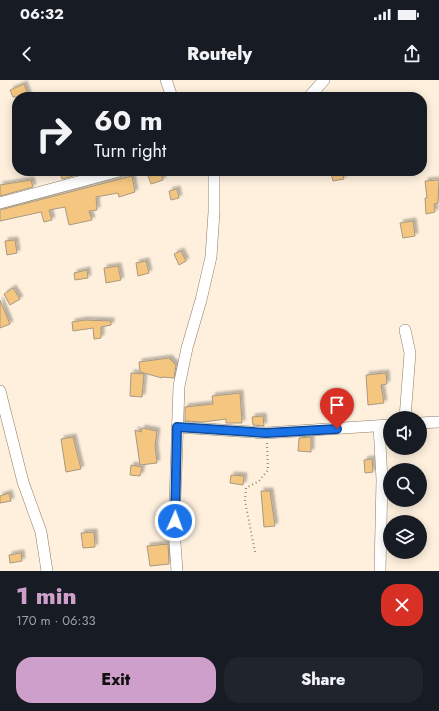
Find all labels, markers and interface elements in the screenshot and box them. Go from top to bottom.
text: 06:32 [20,3,64,25]
text: Routely [187,41,252,67]
icon: back [16,43,38,65]
icon: share [401,43,423,65]
text: 60 m [94,100,163,141]
icon: right [28,108,80,160]
text: Turn right [94,138,166,164]
pin [320,388,354,429]
icon: arrive [326,394,348,416]
map controls [383,411,427,559]
button: sound [383,411,427,455]
button: search [383,463,427,507]
position arrow [154,500,196,542]
button: layers [383,515,427,559]
text: 1 min [16,578,77,613]
button: close [381,584,423,626]
text: 170 m · 06:33 [16,611,96,630]
button: Exit [16,657,216,703]
button: Share [224,657,423,703]

